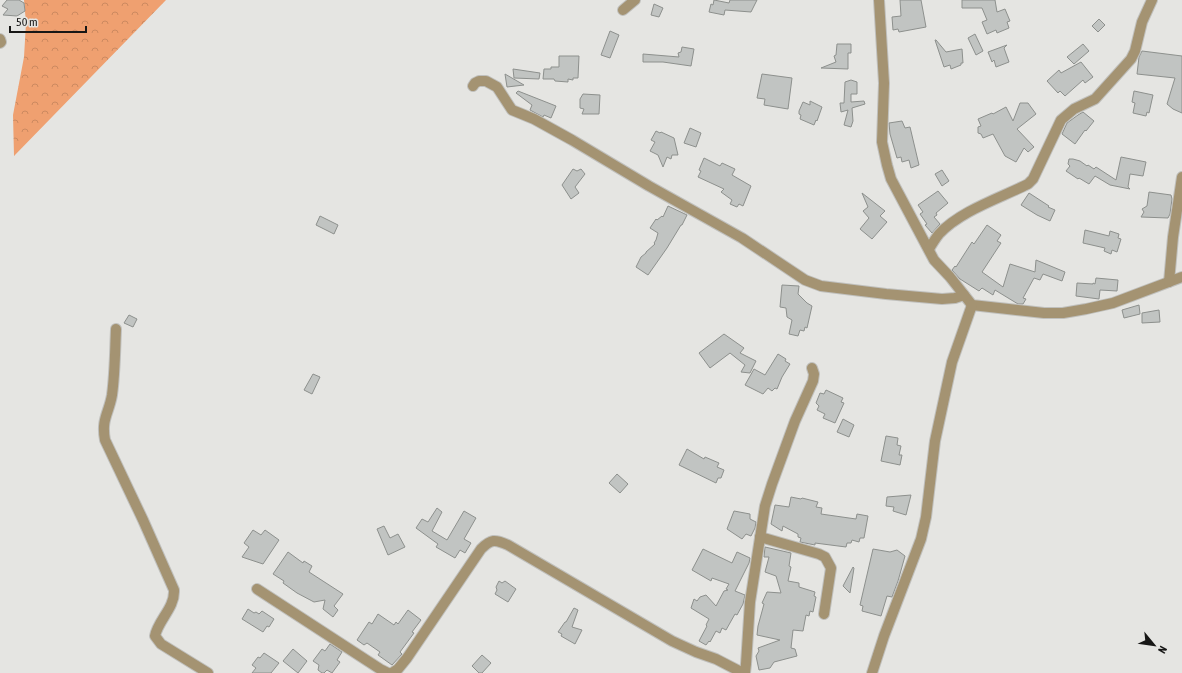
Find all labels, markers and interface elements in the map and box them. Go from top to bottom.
scale bar [10,8,86,34]
text: 50 m [16,15,38,29]
north arrow [1134,625,1174,665]
text: N [1156,644,1170,656]

